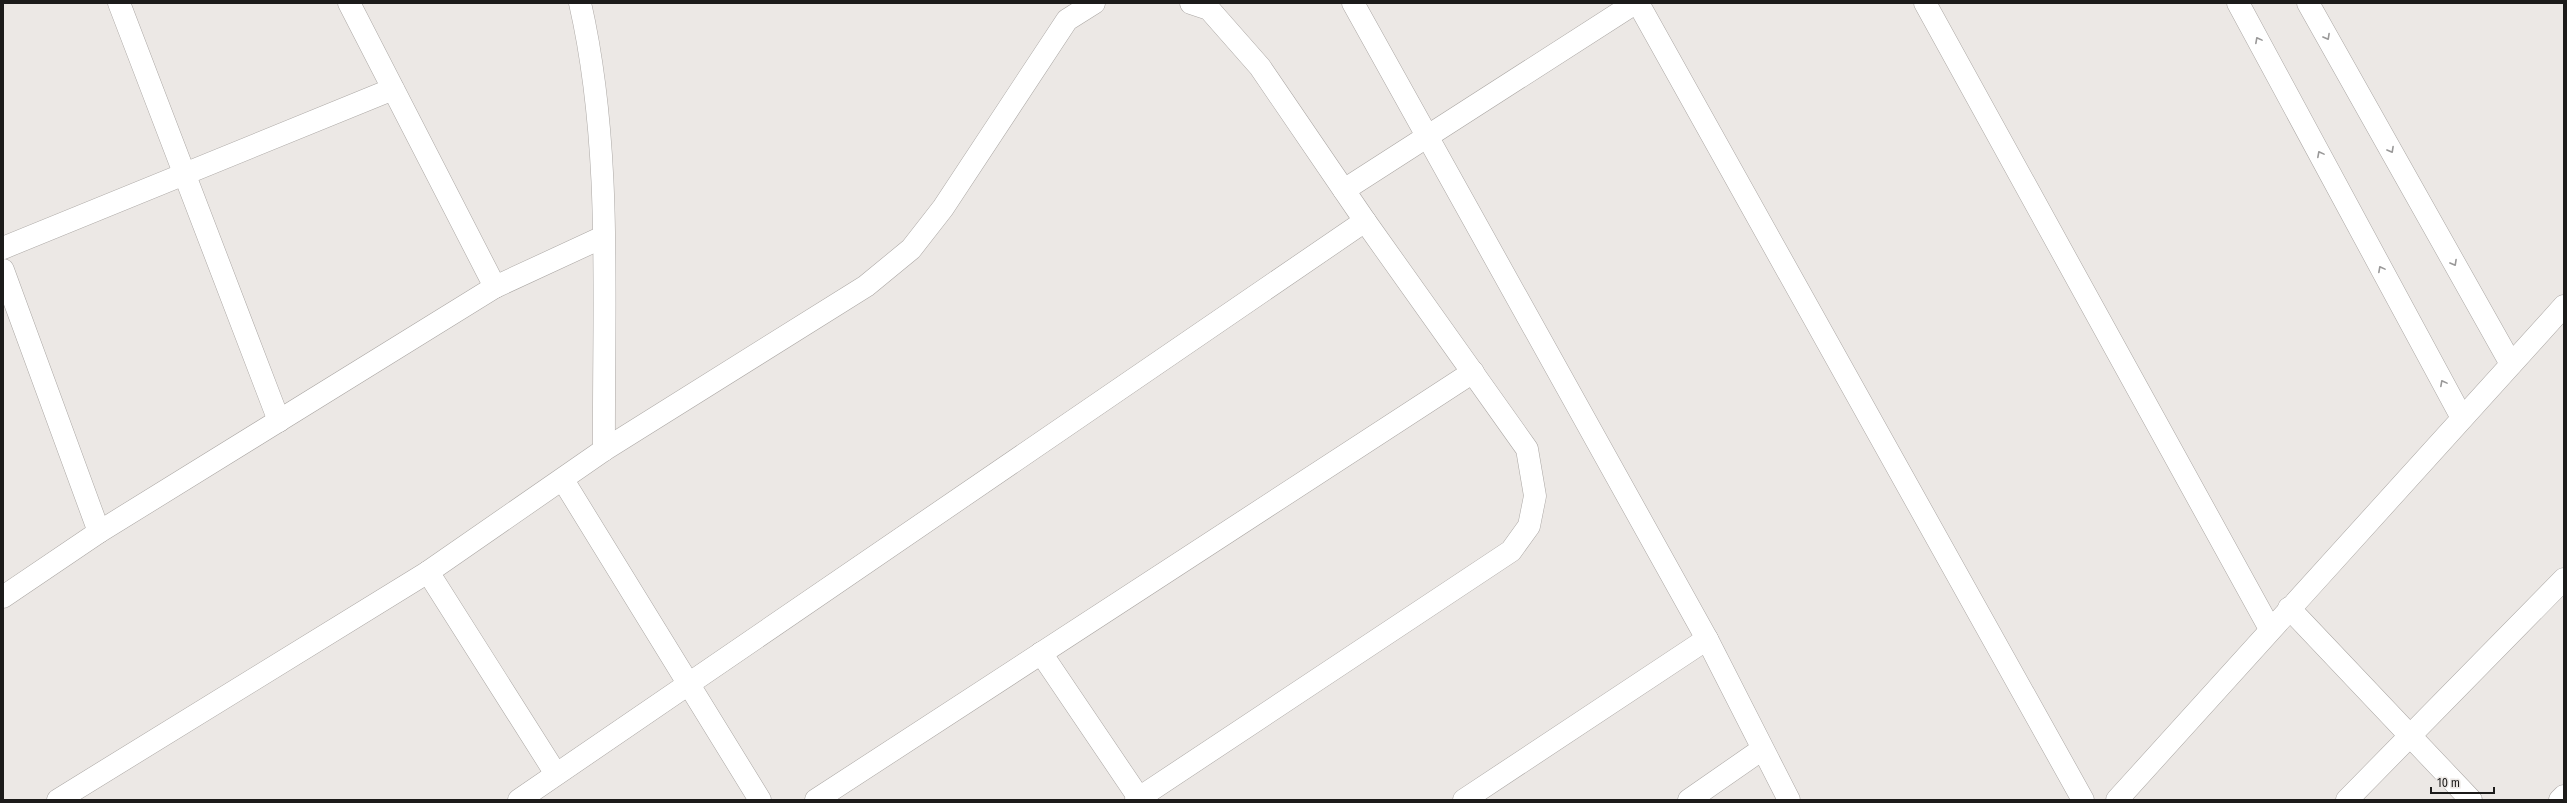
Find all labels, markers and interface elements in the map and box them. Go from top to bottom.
one-way arrow [2322,33,2329,40]
one-way arrow [2255,37,2262,44]
one-way arrow [2386,146,2393,153]
one-way arrow [2317,151,2324,159]
one-way arrow [2450,259,2457,267]
one-way arrow [2379,266,2386,273]
one-way arrow [2440,380,2448,387]
scale bar [2431,769,2494,795]
text: 10 m [2437,776,2460,790]

